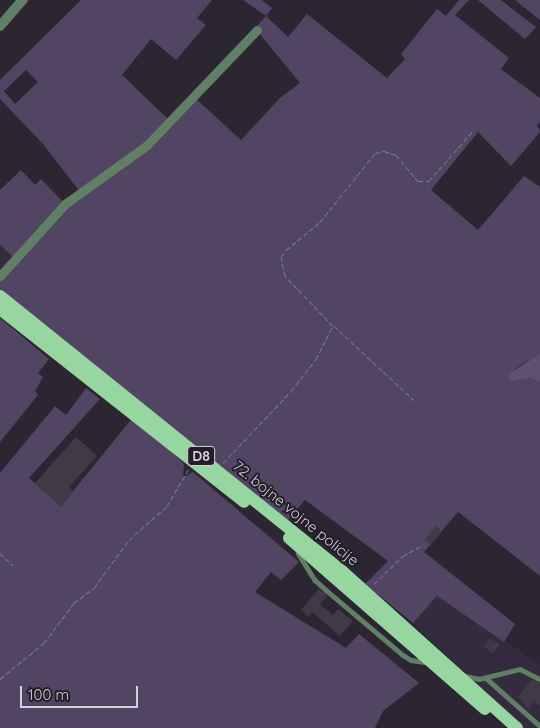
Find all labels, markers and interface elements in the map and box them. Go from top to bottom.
road number: D8 [186,444,216,468]
street label: 72. bojne vojne policije [229,457,363,569]
scale bar [22,676,140,708]
text: 100 m [28,685,69,704]

